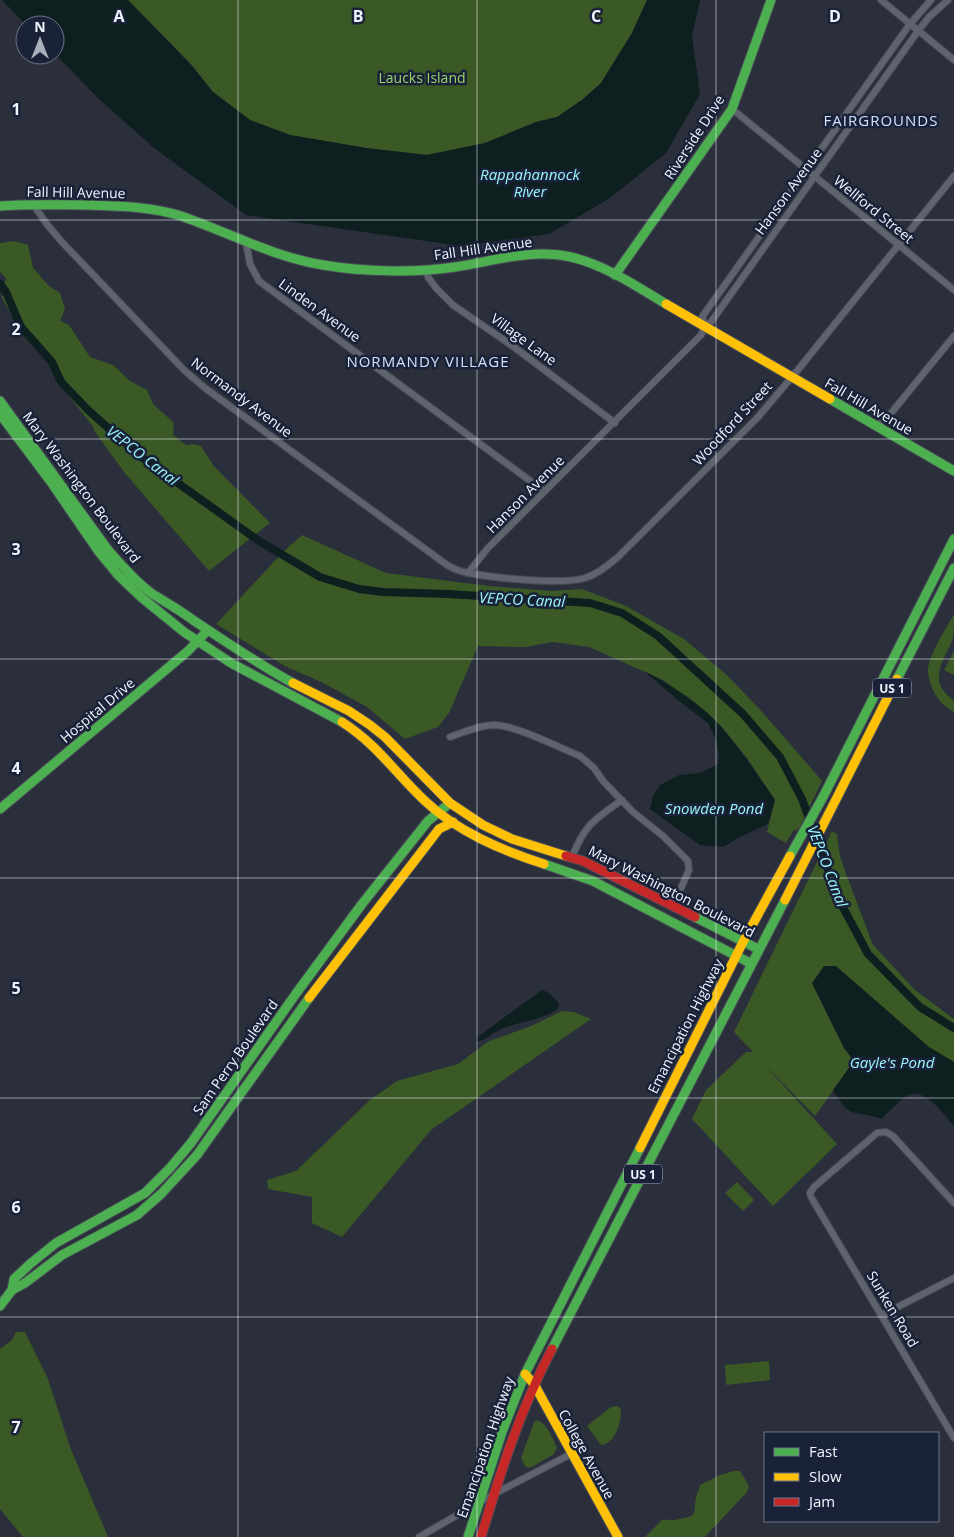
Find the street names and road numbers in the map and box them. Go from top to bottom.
street label: Riverside Drive [660,91,729,183]
street label: Hanson Avenue [750,144,826,238]
street label: Wellford Street [830,171,918,247]
street label: Fall Hill Avenue [26,182,126,202]
street label: Fall Hill Avenue [433,232,533,264]
street label: Linden Avenue [275,274,365,346]
street label: Village Lane [487,309,561,369]
street label: Normandy Avenue [188,353,297,441]
street label: Fall Hill Avenue [821,373,917,439]
street label: Woodford Street [688,377,776,469]
street label: Mary Washington Boulevard [19,408,145,566]
street label: Hanson Avenue [482,451,568,537]
street label: Hospital Drive [56,673,138,747]
road number: US 1 [873,678,911,698]
street label: Mary Washington Boulevard [585,841,759,941]
street label: Emancipation Highway [643,955,728,1096]
street label: Sam Perry Boulevard [188,995,282,1119]
road number: US 1 [624,1164,662,1184]
street label: Sunken Road [863,1267,923,1351]
street label: Emancipation Highway [452,1373,518,1520]
street label: College Avenue [554,1406,620,1502]

